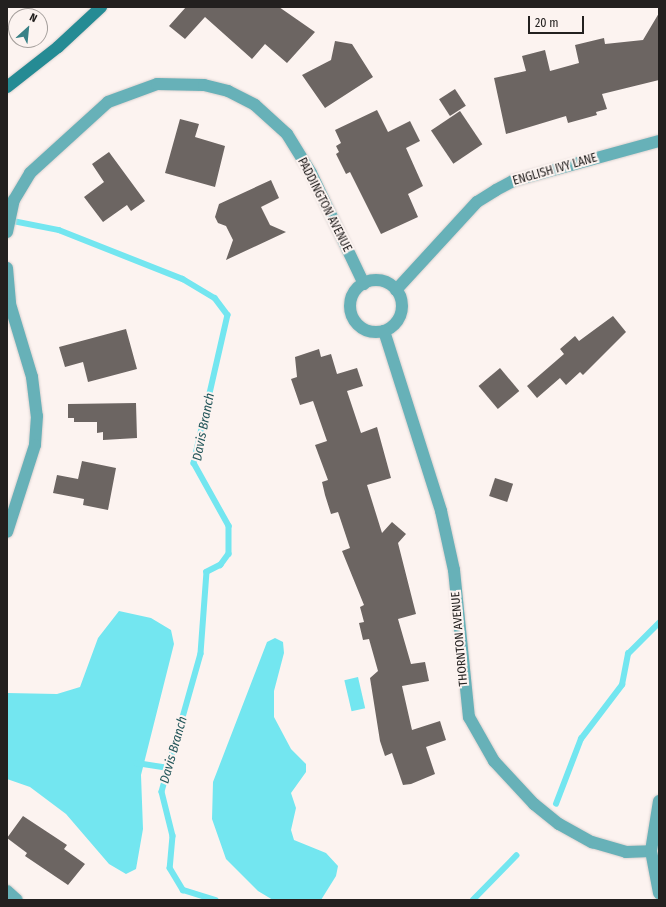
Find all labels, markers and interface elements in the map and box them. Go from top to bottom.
north arrow [8,8,48,48]
scale bar [530,8,586,34]
text: N [27,10,39,25]
text: 20 m [535,16,559,30]
street label: ENGLISH IVY LANE [511,151,599,189]
street label: PADDINGTON AVENUE [294,156,354,254]
water label: Davis Branch [190,392,218,462]
street label: THORNTON AVENUE [449,591,471,687]
water label: Davis Branch [157,715,191,785]

